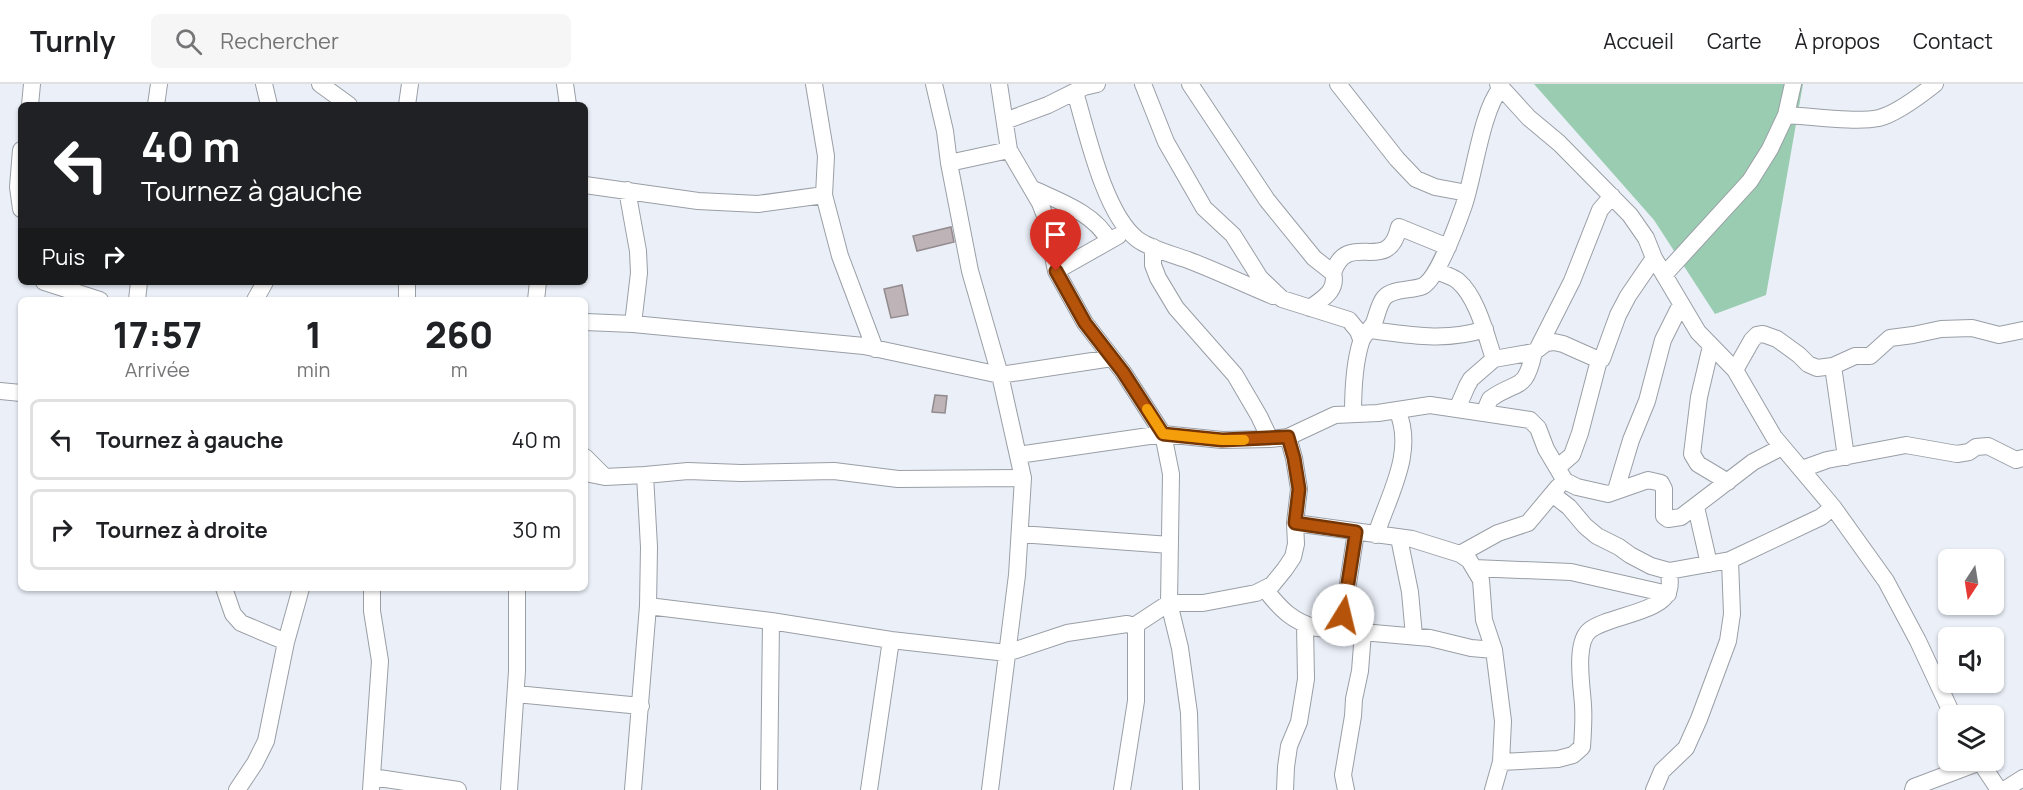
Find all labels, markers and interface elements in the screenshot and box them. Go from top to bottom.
search box [151,14,571,68]
text: Turnly [30,22,115,60]
icon: search [172,25,205,58]
text: Rechercher [220,26,339,56]
text: Accueil [1603,27,1674,55]
text: Carte [1707,27,1761,55]
text: À propos [1794,27,1880,55]
text: Contact [1913,27,1993,55]
text: 40 m [141,117,240,175]
icon: left [42,126,120,204]
text: Tournez à gauche [141,172,362,209]
pin [1030,209,1081,271]
icon: arrive [1039,218,1072,251]
icon: right [97,240,130,273]
text: Puis [42,242,85,272]
text: 17:57 [113,310,202,359]
text: 1 [305,310,322,359]
text: 260 [425,310,493,359]
text: Arrivée [125,356,190,383]
text: min [297,356,330,383]
text: m [451,356,468,383]
icon: left [45,423,78,456]
text: Tournez à gauche [96,425,283,455]
text: 40 m [512,425,561,455]
icon: right [45,513,78,546]
text: Tournez à droite [96,515,268,545]
text: 30 m [512,515,561,545]
north arrow [1938,549,2004,615]
map controls [1938,549,2004,771]
position arrow [1311,583,1375,647]
button: sound [1938,627,2004,693]
button: layers [1938,705,2004,771]

